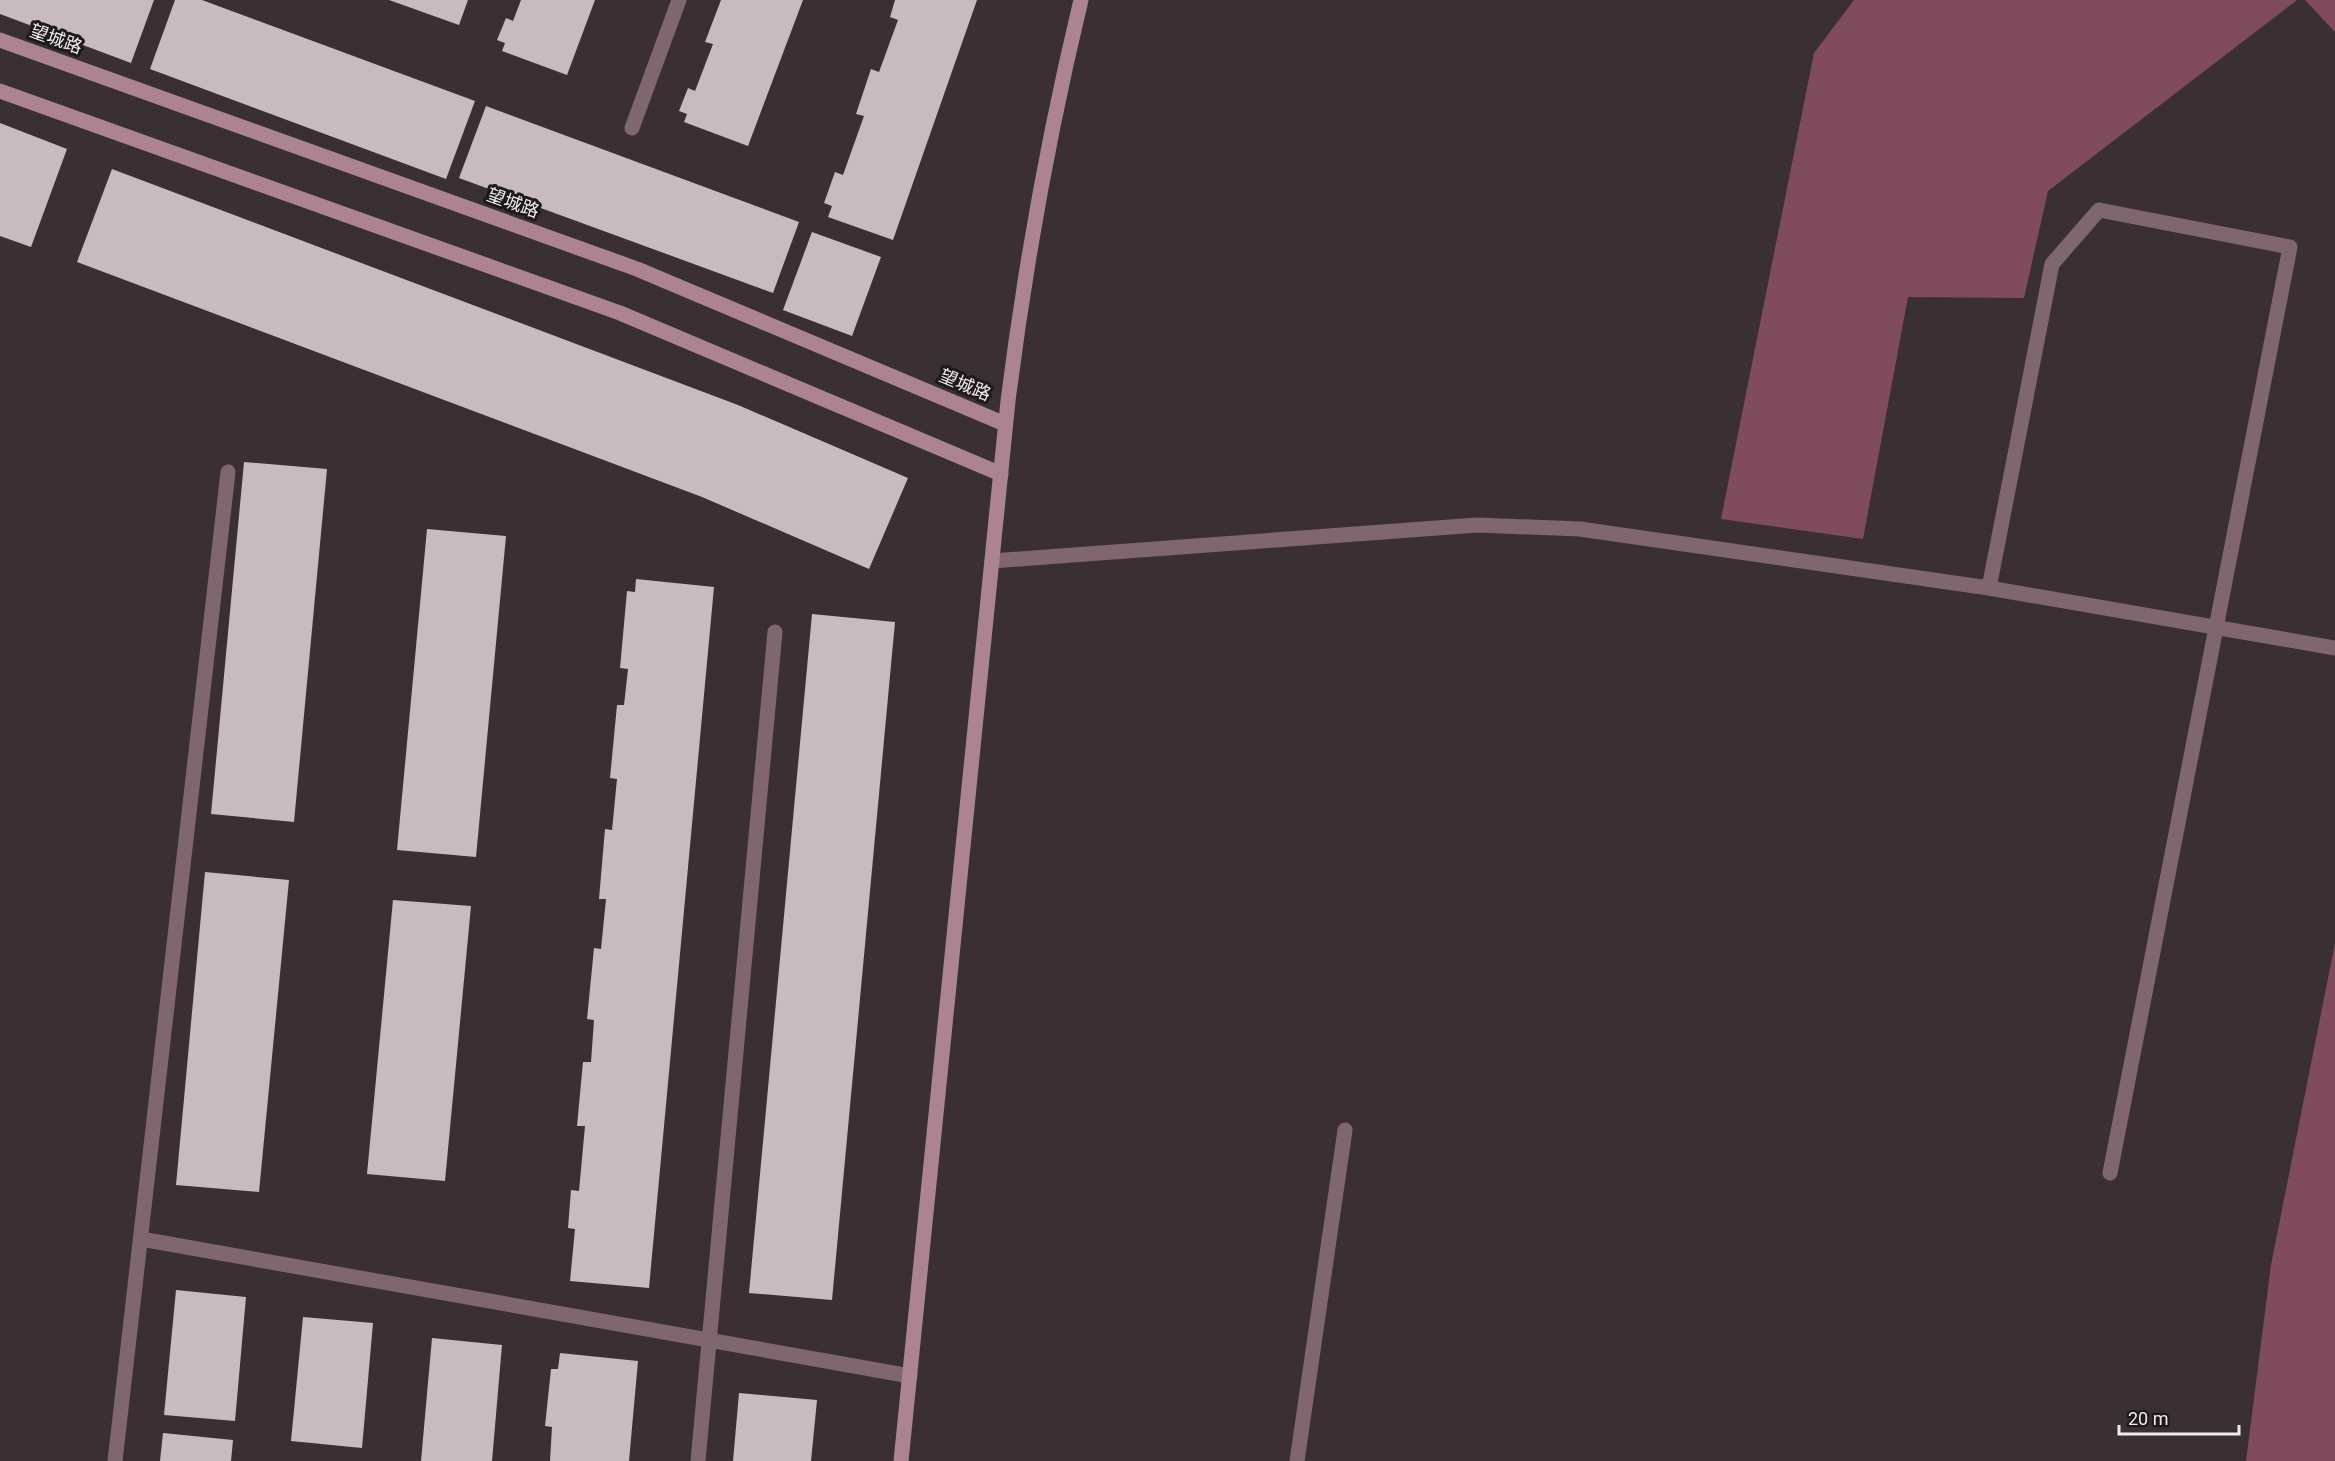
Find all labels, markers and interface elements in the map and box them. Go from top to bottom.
street label: 望城路 [27,19,85,58]
street label: 望城路 [484,183,542,222]
street label: 望城路 [936,364,994,405]
scale bar [2119,1398,2239,1436]
text: 20 m [2128,1408,2168,1429]

